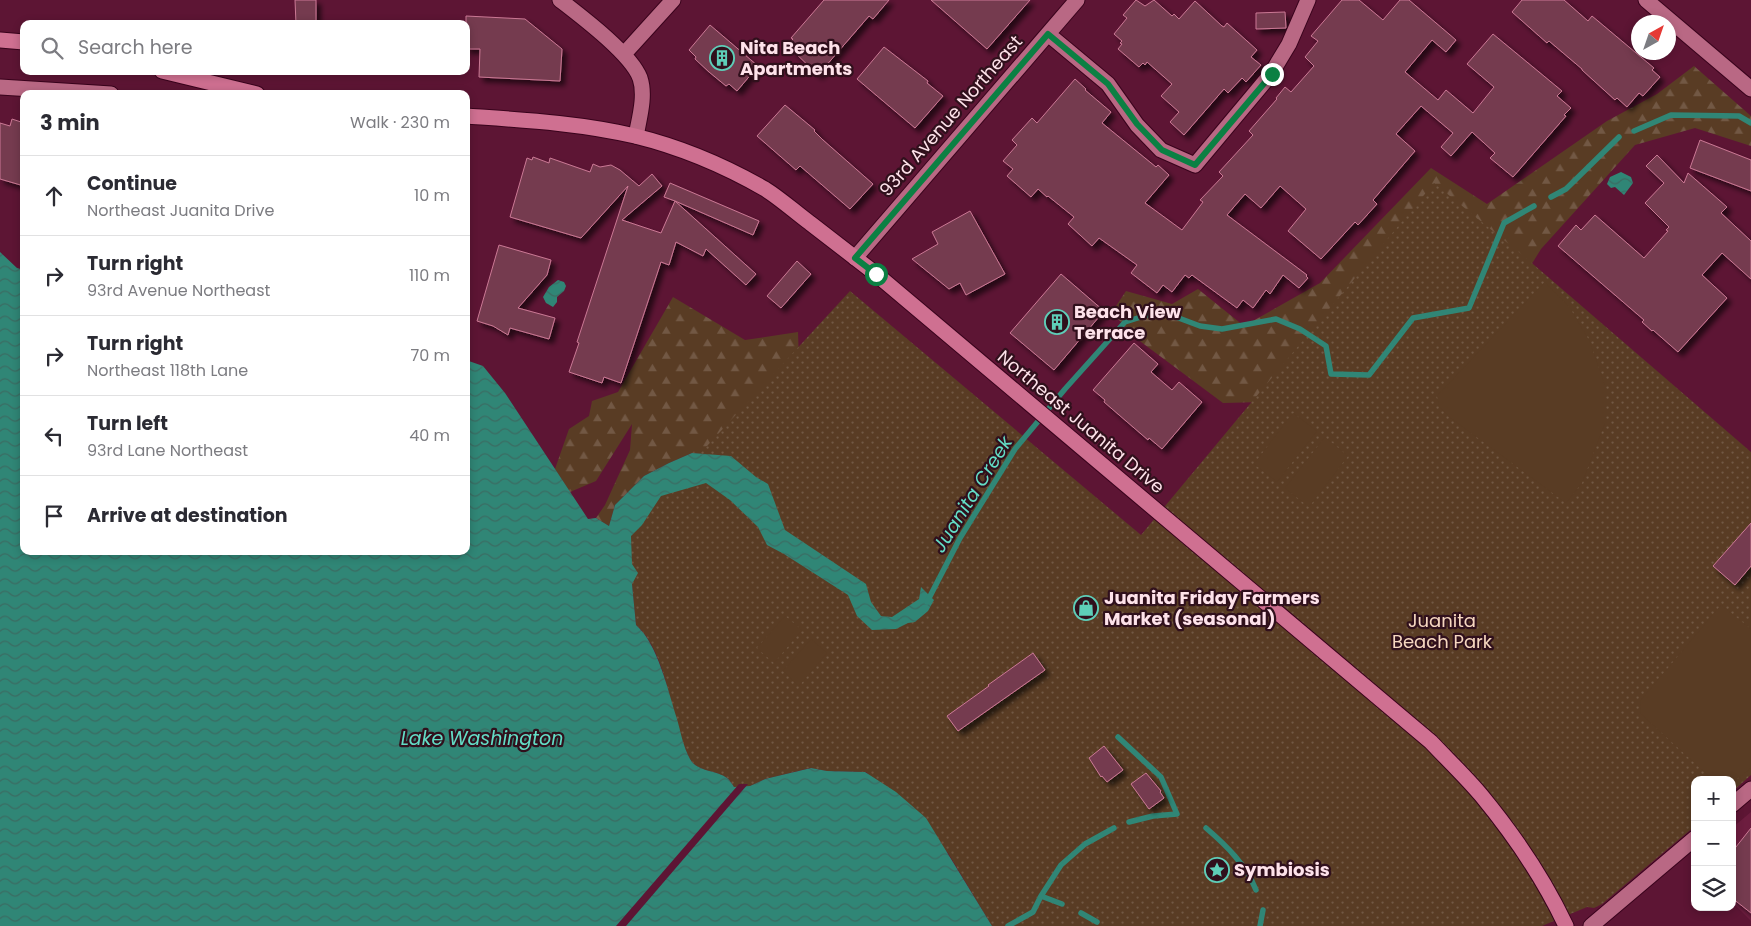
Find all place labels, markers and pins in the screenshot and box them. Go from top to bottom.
place label: Nita Beach Apartments [740,35,852,81]
building icon: Nita Beach Apartments [709,45,735,71]
place label: Beach View Terrace [1074,299,1182,345]
building icon: Beach View Terrace [1044,309,1070,335]
place label: Juanita Friday Farmers Market (seasonal) [1104,585,1320,631]
shop icon: Juanita Friday Farmers Market (seasonal) [1073,595,1099,621]
place icon: Symbiosis [1204,857,1230,883]
place label: Symbiosis [1234,857,1330,882]

